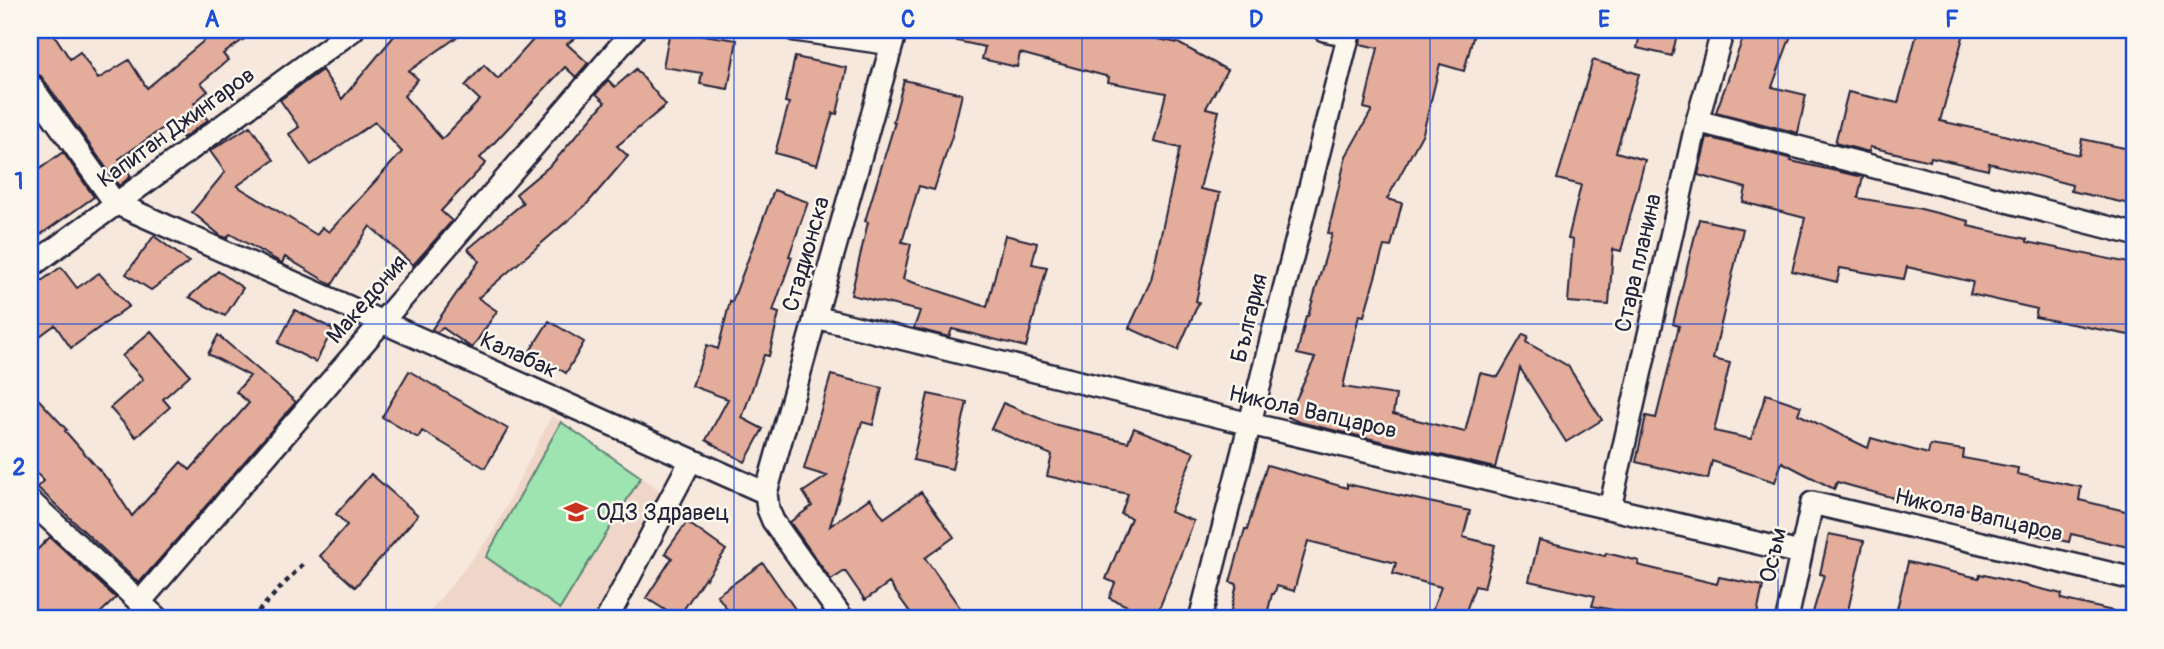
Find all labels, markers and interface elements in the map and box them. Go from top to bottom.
text: A [205,5,220,34]
text: B [553,5,567,34]
text: C [901,5,915,34]
text: D [1249,5,1263,34]
text: E [1598,5,1610,34]
text: F [1945,5,1959,34]
street label: Капитан Джингаров [91,60,261,194]
text: 1 [15,167,24,196]
street label: Стара планина [1608,191,1668,335]
street label: Стадионска [776,193,836,315]
street label: Македония [320,248,414,350]
street label: България [1224,271,1274,365]
street label: Калабак [476,325,562,385]
street label: Никола Вапцаров [1226,379,1400,445]
text: 2 [13,453,26,482]
street label: Никола Вапцаров [1892,482,2066,548]
school or university icon: ОДЗ Здравец [562,498,590,526]
place label: ОДЗ Здравец [596,498,729,527]
street label: Осъм [1753,525,1793,585]

